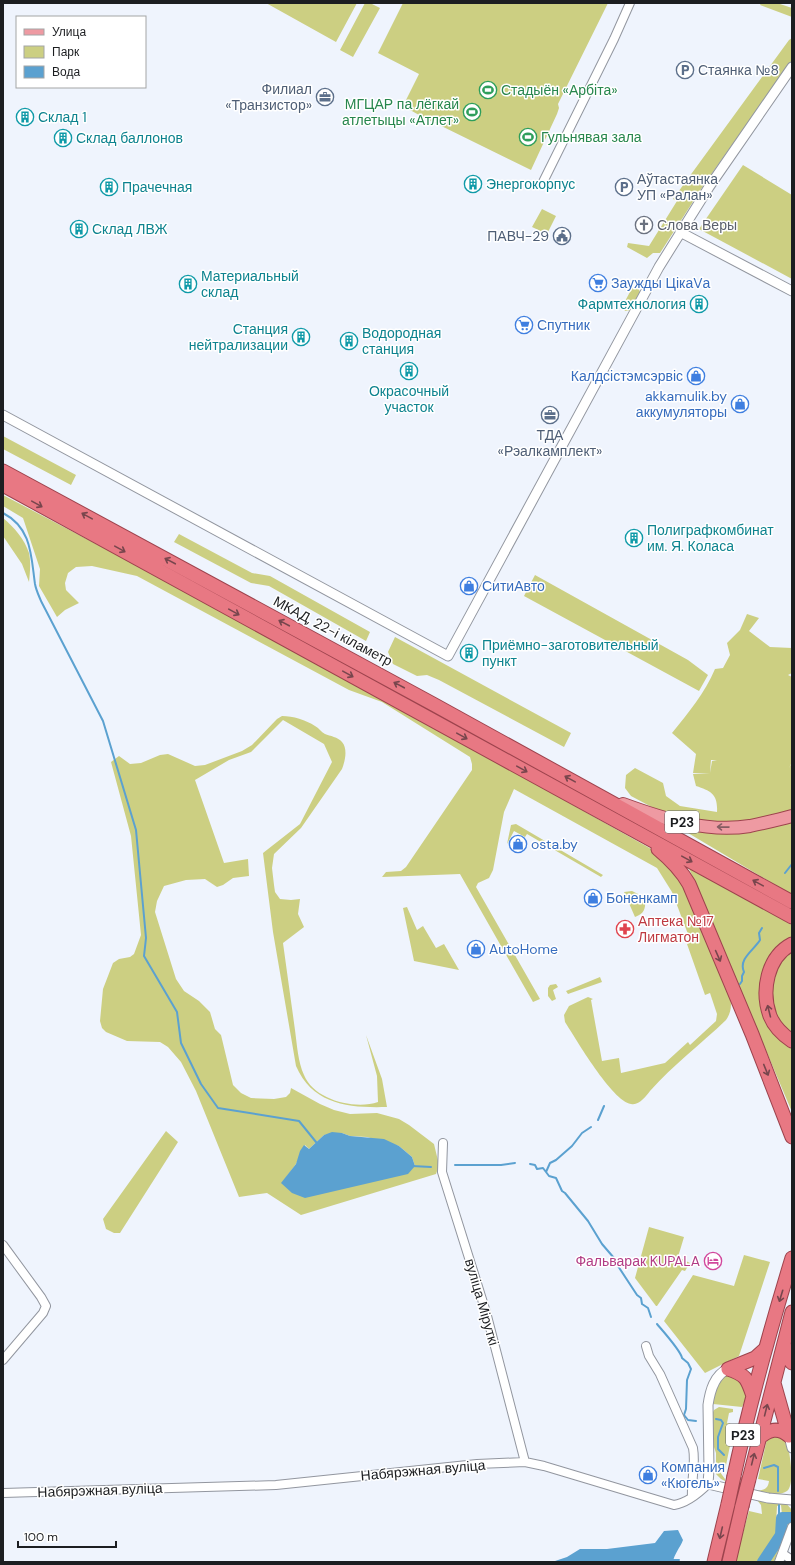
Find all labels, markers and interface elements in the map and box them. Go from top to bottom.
legend [16,16,146,88]
text: Улица [52,24,86,40]
text: Парк [52,44,80,60]
parking icon: Стаянка №8 [675,60,695,80]
place label: Стаянка №8 [698,61,779,79]
text: Вода [52,64,80,80]
place label: Филиал «Транзистор» [225,80,312,114]
sports icon: Стадыён «Арбіта» [478,80,498,100]
place label: Стадыён «Арбіта» [501,81,618,99]
office icon: Филиал «Транзистор» [315,87,335,107]
place label: МГЦАР па лёгкай атлетыцы «Атлет» [342,95,459,129]
sports icon: МГЦАР па лёгкай атлетыцы «Атлет» [462,102,482,122]
building icon: Склад 1 [15,107,35,127]
place label: Склад 1 [38,108,87,126]
sports icon: Гульнявая зала [518,127,538,147]
building icon: Склад баллонов [53,128,73,148]
place label: Гульнявая зала [541,128,642,146]
place label: Склад баллонов [76,129,183,147]
place label: Аўтастаянка УП «Ралан» [637,170,718,204]
building icon: Энергокорпус [463,174,483,194]
place label: Энергокорпус [486,175,575,193]
building icon: Прачечная [99,177,119,197]
parking icon: Аўтастаянка УП «Ралан» [614,177,634,197]
place label: Прачечная [122,178,192,196]
church icon: Слова Веры [634,215,654,235]
place label: Слова Веры [657,216,737,234]
building icon: Склад ЛВЖ [69,219,89,239]
place label: Склад ЛВЖ [92,220,167,238]
public building icon: ПАВЧ-29 [552,226,572,246]
place label: ПАВЧ-29 [487,227,549,245]
place label: Материальный склад [201,267,299,301]
supermarket icon: Заужды ЦікаVа [588,273,608,293]
building icon: Материальный склад [178,274,198,294]
place label: Заужды ЦікаVа [611,274,711,292]
building icon: Фармтехнология [689,294,709,314]
place label: Фармтехнология [578,295,686,313]
supermarket icon: Спутник [514,315,534,335]
place label: Спутник [537,316,591,334]
place label: Станция нейтрализации [189,320,288,354]
place label: Водородная станция [362,324,441,358]
building icon: Станция нейтрализации [291,327,311,347]
building icon: Водородная станция [339,331,359,351]
building icon: Окрасочный участок [399,361,419,381]
shop icon: Калдсістэмсэрвіс [686,366,706,386]
place label: Калдсістэмсэрвіс [571,367,683,385]
place label: Окрасочный участок [369,382,449,416]
place label: akkamulik.by аккумуляторы [636,387,727,421]
shop icon: akkamulik.by аккумуляторы [730,394,750,414]
office icon: ТДА «Рэалкамплект» [540,405,560,425]
place label: ТДА «Рэалкамплект» [498,426,602,460]
one-way arrow [31,501,43,508]
one-way arrow [81,512,93,520]
place label: Полиграфкомбинат им. Я. Коласа [647,521,774,555]
building icon: Полиграфкомбинат им. Я. Коласа [624,528,644,548]
one-way arrow [114,546,126,554]
one-way arrow [164,557,176,565]
shop icon: СитиАвто [459,576,479,596]
place label: СитиАвто [482,577,545,595]
street label: МКАД, 22-і кіламетр [270,592,396,670]
one-way arrow [228,608,240,616]
one-way arrow [279,619,291,627]
place label: Приёмно-заготовительный пункт [482,636,659,670]
building icon: Приёмно-заготовительный пункт [459,643,479,663]
one-way arrow [342,671,354,678]
one-way arrow [393,681,405,688]
one-way arrow [456,733,468,741]
one-way arrow [516,765,528,773]
one-way arrow [564,774,576,782]
road number: Р23 [665,811,699,833]
one-way arrow [717,823,730,831]
shop icon: osta.by [508,834,528,854]
place label: osta.by [531,835,578,853]
one-way arrow [681,856,693,863]
one-way arrow [752,879,764,887]
shop icon: Боненкамп [583,888,603,908]
place label: Боненкамп [606,889,678,907]
place label: Аптека №17 Лигматон [638,912,714,946]
pharmacy icon: Аптека №17 Лигматон [615,919,635,939]
shop icon: AutoHome [466,939,486,959]
place label: AutoHome [489,940,558,958]
one-way arrow [715,950,723,962]
one-way arrow [765,1005,772,1018]
one-way arrow [763,1063,771,1075]
hotel icon: Фальварак KUPALA [703,1251,723,1271]
place label: Фальварак KUPALA [575,1252,700,1270]
street label: вуліца Міруткі [461,1256,503,1348]
one-way arrow [777,1289,784,1302]
one-way arrow [762,1403,770,1416]
road number: Р23 [726,1424,760,1446]
one-way arrow [750,1453,758,1466]
street label: Набярэжная вуліца [360,1456,486,1484]
place label: Компания «Кюгель» [661,1458,725,1492]
shop icon: Компания «Кюгель» [638,1465,658,1485]
street label: Набярэжная вуліца [37,1479,163,1501]
scale bar [18,1523,116,1549]
one-way arrow [717,1526,724,1539]
text: 100 m [24,1529,58,1545]

